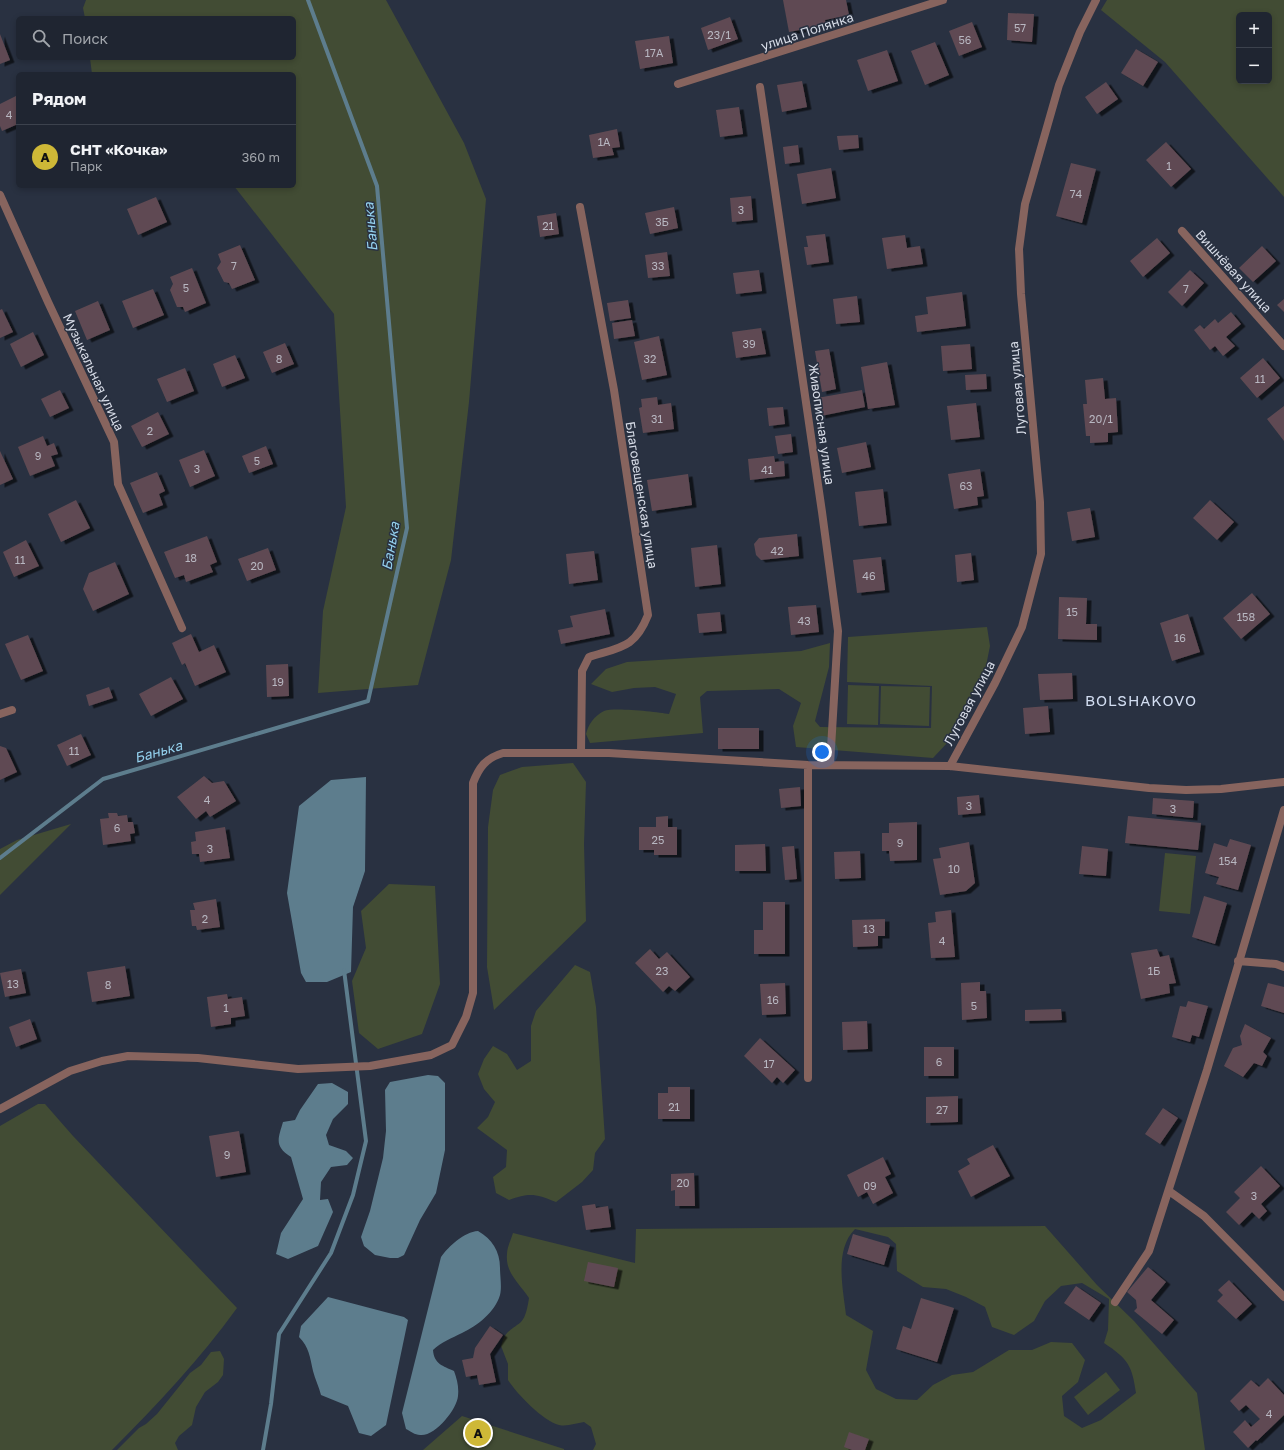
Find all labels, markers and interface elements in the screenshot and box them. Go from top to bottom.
street label: улица Полянка [759,8,855,54]
map controls [1236,12,1272,84]
button: + [1236,12,1272,48]
search box [16,16,296,60]
house number: 57 [1014,21,1026,34]
icon: search [30,27,52,49]
house number: 23/1 [707,28,731,41]
text: Поиск [62,29,108,47]
house number: 56 [958,33,972,46]
house number: 17А [645,46,664,59]
button: − [1236,48,1272,84]
text: Рядом [32,88,86,109]
house number: 4 [6,108,13,121]
house number: 1А [598,135,611,148]
text: СНТ «Кочка» [70,140,167,158]
text: A [40,149,50,165]
text: 360 m [242,149,280,165]
text: Парк [70,158,103,174]
house number: 1 [1166,159,1172,172]
house number: 74 [1070,187,1083,200]
water label: Банька [359,201,381,252]
house number: 3 [738,203,744,216]
house number: 3Б [655,215,669,228]
house number: 21 [542,219,554,232]
street label: Вишнёвая улица [1193,226,1275,316]
house number: 7 [231,259,237,272]
house number: 33 [652,259,664,272]
house number: 5 [183,281,189,294]
house number: 7 [1183,282,1189,295]
street label: Музыкальная улица [60,311,128,433]
house number: 39 [742,337,756,350]
street label: Луговая улица [1005,341,1029,435]
house number: 8 [276,352,283,365]
house number: 32 [644,352,656,365]
street label: Живописная улица [806,362,838,486]
house number: 11 [1255,372,1265,385]
house number: 31 [651,412,663,425]
house number: 20/1 [1089,412,1113,425]
street label: Благовещенская улица [622,420,662,570]
house number: 2 [147,424,153,437]
house number: 9 [35,449,41,462]
house number: 5 [254,454,260,467]
house number: 3 [194,462,200,475]
house number: 41 [761,463,773,476]
house number: 63 [959,479,973,492]
water label: Банька [377,519,403,572]
house number: 42 [770,544,784,557]
house number: 18 [185,551,197,564]
house number: 11 [15,553,25,566]
house number: 20 [250,559,264,572]
house number: 46 [862,569,876,582]
house number: 15 [1066,605,1078,618]
house number: 158 [1237,610,1255,623]
house number: 43 [797,614,811,627]
house number: 16 [1174,631,1186,644]
street label: Луговая улица [940,658,998,748]
house number: 19 [272,675,284,688]
district label: BOLSHAKOVO [1085,691,1197,709]
water label: Банька [132,736,185,766]
your location [812,742,832,762]
house number: 11 [69,744,79,757]
house number: 4 [204,793,211,806]
house number: 3 [966,799,972,812]
house number: 3 [1170,802,1176,815]
house number: 6 [114,821,121,834]
house number: 25 [652,833,664,846]
house number: 9 [897,836,903,849]
house number: 3 [207,842,213,855]
house number: 154 [1219,854,1237,867]
house number: 10 [948,862,960,875]
house number: 2 [202,912,208,925]
house number: 13 [863,922,875,935]
house number: 4 [939,934,946,947]
house number: 23 [656,964,668,977]
house number: 1Б [1148,964,1160,977]
house number: 13 [7,977,19,990]
house number: 8 [105,978,112,991]
house number: 16 [767,993,779,1006]
house number: 5 [971,999,977,1012]
house number: 1 [223,1001,229,1014]
house number: 6 [936,1055,943,1068]
house number: 17 [763,1057,775,1070]
house number: 21 [668,1100,680,1113]
house number: 27 [936,1103,948,1116]
house number: 9 [224,1148,230,1161]
house number: 20 [676,1176,690,1189]
house number: 09 [863,1179,877,1192]
house number: 3 [1251,1189,1257,1202]
house number: 4 [1266,1407,1273,1420]
pin: A [465,1418,491,1448]

